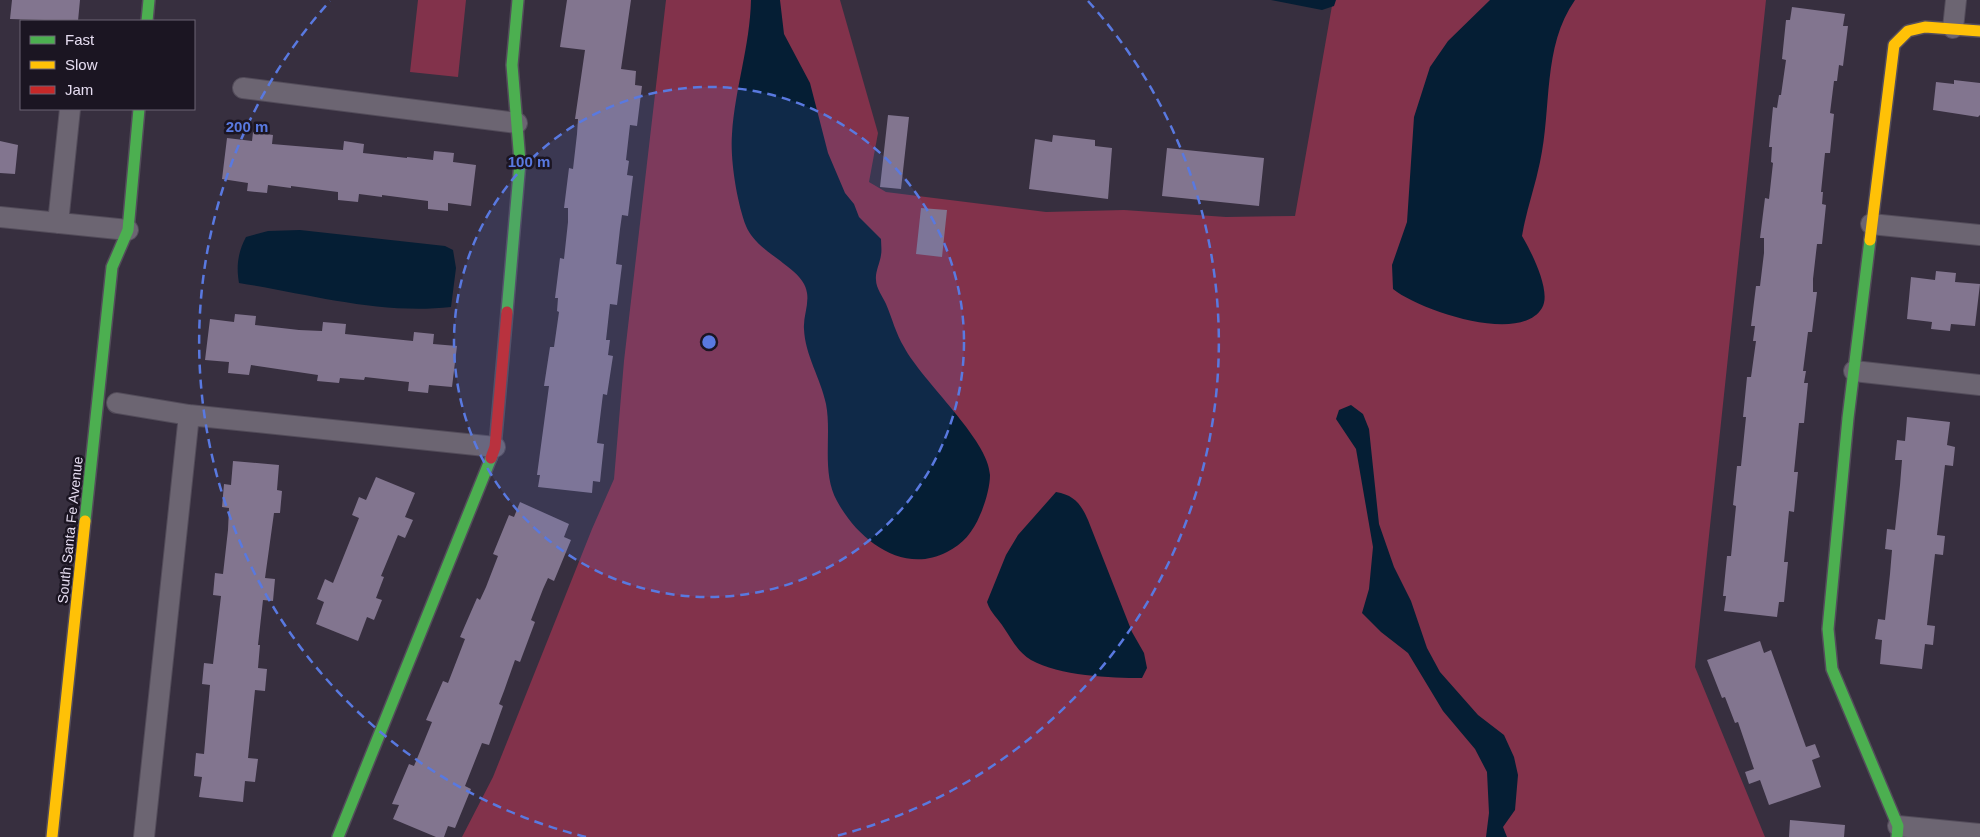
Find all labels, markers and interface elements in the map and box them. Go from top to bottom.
legend [20,20,195,110]
text: Fast [65,31,95,48]
text: Slow [65,56,98,73]
text: Jam [65,81,93,98]
text: 200 m [226,118,268,135]
text: 100 m [508,153,550,170]
centre of rings [700,333,718,351]
street label: South Santa Fe Avenue [54,456,86,604]

